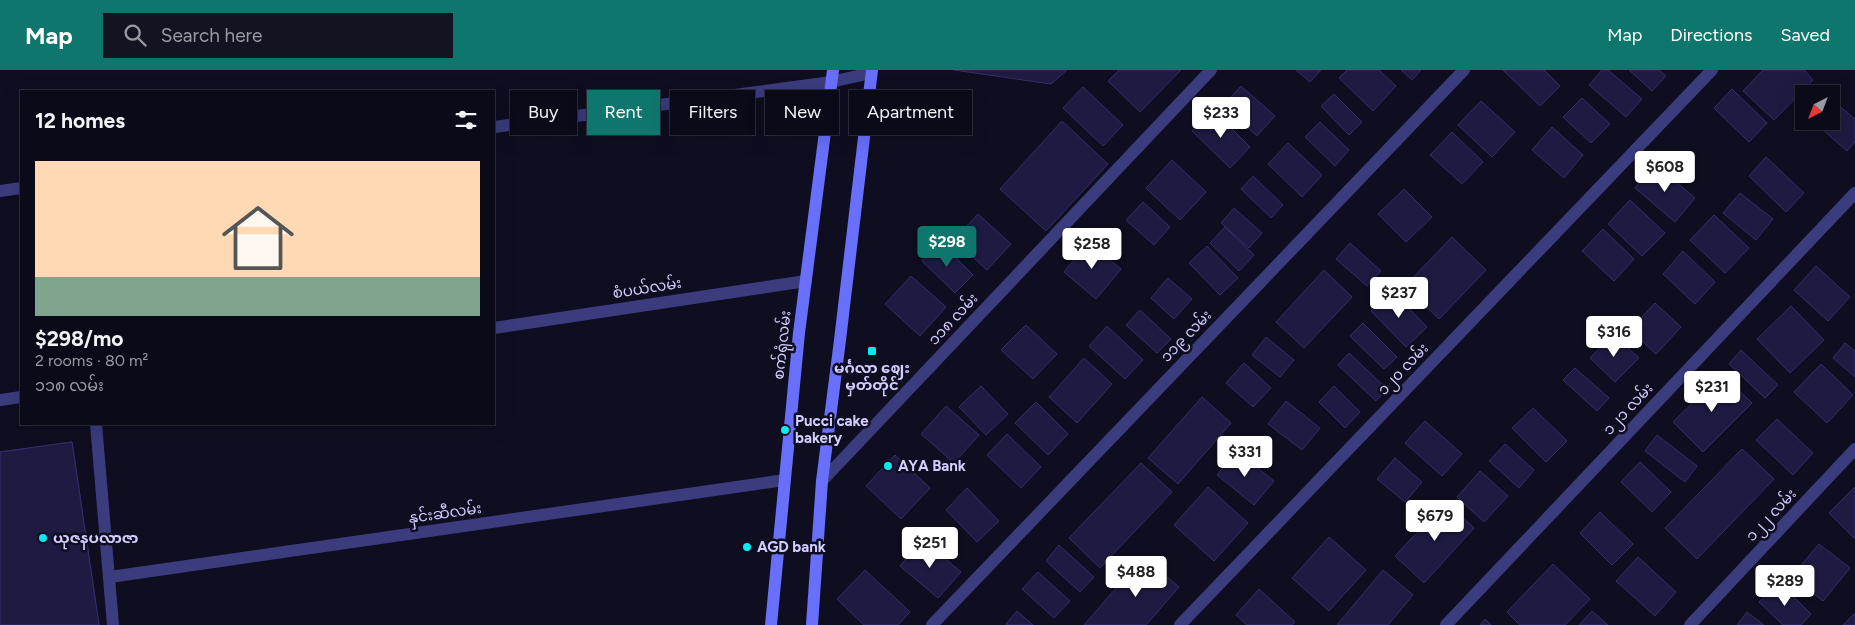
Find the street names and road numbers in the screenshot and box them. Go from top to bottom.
street label: စံပယ်လမ်း [611,273,683,302]
street label: ၁၁၈ လမ်း [924,289,982,349]
street label: ၁၁၉ လမ်း [1156,306,1217,368]
street label: စက်ရုံလမ်း [768,309,798,381]
street label: ၁၂၀ လမ်း [1373,339,1434,401]
street label: ၁၂၁ လမ်း [1599,379,1659,441]
street label: ၁၂၂ လမ်း [1741,484,1802,547]
street label: နှင်းဆီလမ်း [407,498,483,530]

